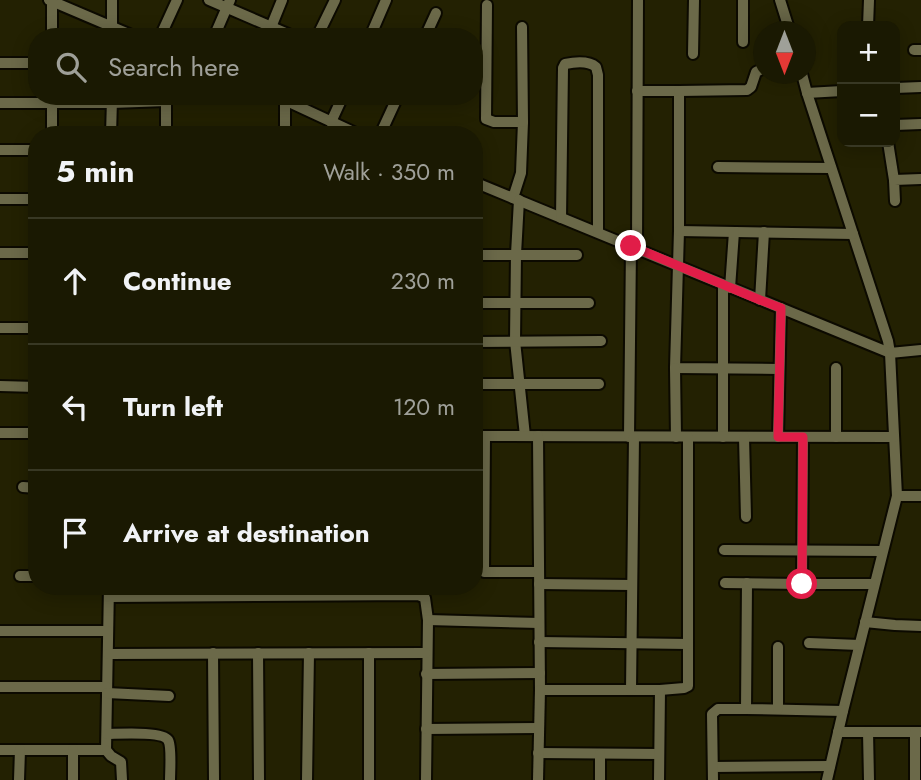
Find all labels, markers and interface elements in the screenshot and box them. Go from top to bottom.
north arrow [753,21,816,84]
map controls [837,21,900,147]
button: + [837,21,900,84]
search box [28,28,483,105]
icon: search [52,48,90,86]
text: Search here [108,48,240,86]
button: − [837,84,900,147]
text: 5 min [56,150,134,193]
text: Walk · 350 m [323,155,455,189]
route end [615,230,646,261]
icon: ahead [56,262,94,300]
text: Continue [123,262,232,300]
text: 230 m [391,264,455,298]
icon: left [56,388,94,426]
text: Turn left [123,388,223,426]
text: 120 m [393,390,455,424]
icon: arrive [56,514,94,552]
text: Arrive at destination [123,514,370,552]
route start [786,568,817,599]

